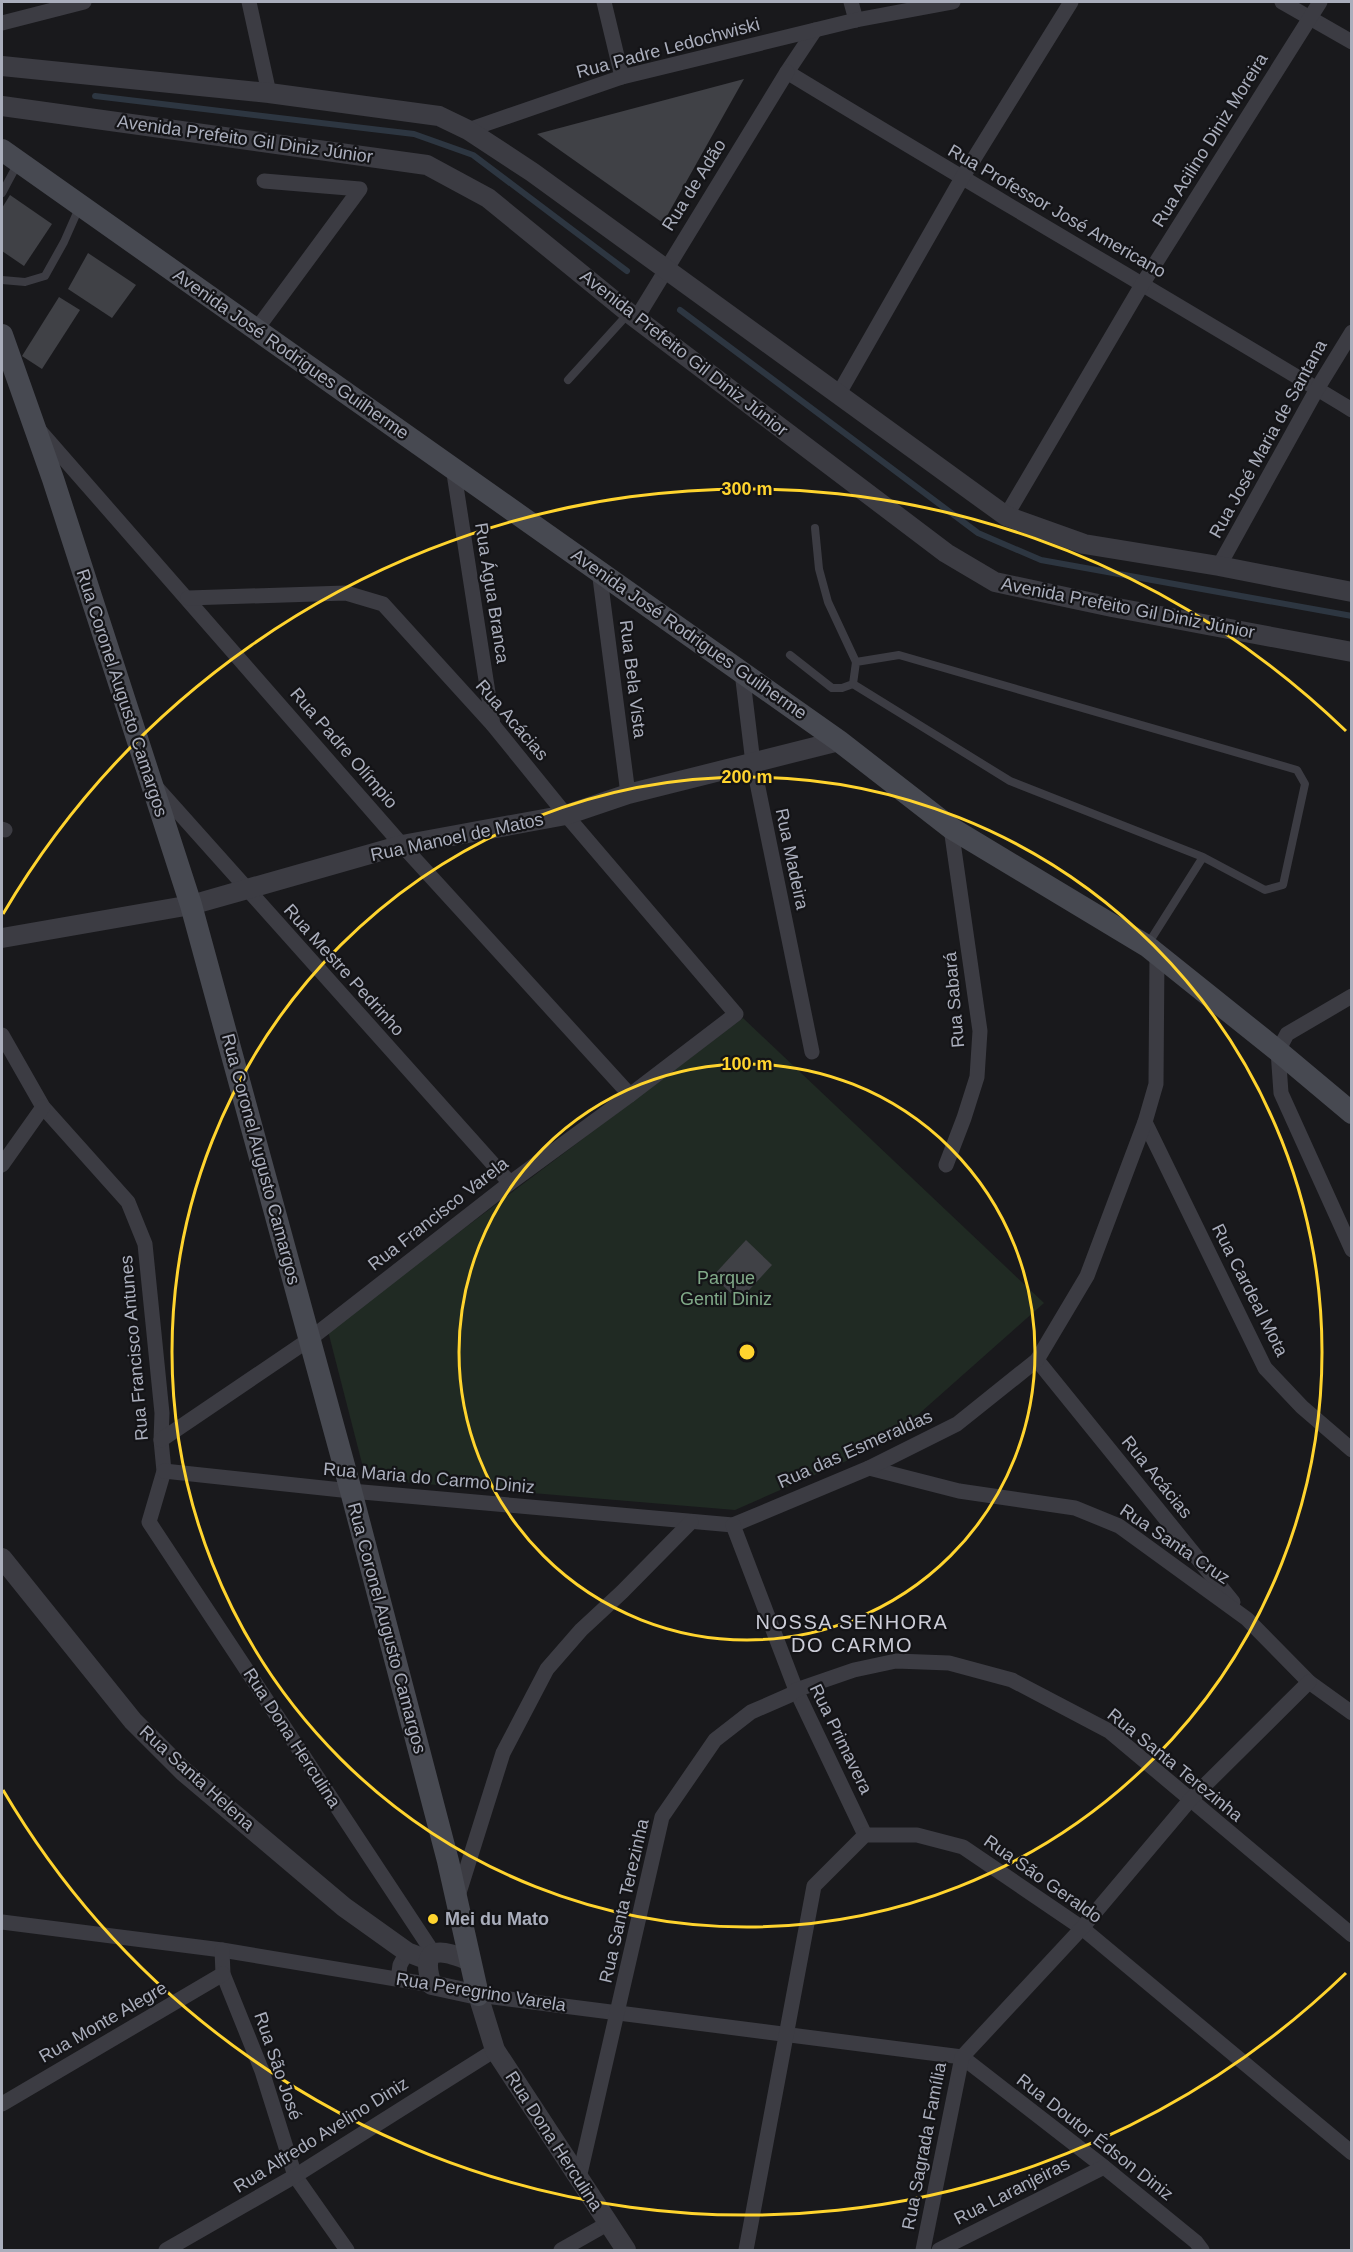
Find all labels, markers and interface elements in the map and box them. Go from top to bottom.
street label: Rua Padre Ledochwiski [574,14,762,82]
street label: Rua Acilino Diniz Moreira [1148,49,1272,231]
street label: Avenida Prefeito Gil Diniz Júnior [116,111,374,167]
street label: Rua de Adão [658,136,730,234]
street label: Rua Professor José Americano [945,140,1169,282]
street label: Avenida José Rodrigues Guilherme [169,265,413,443]
street label: Avenida Prefeito Gil Diniz Júnior [576,266,792,440]
street label: Rua José Maria de Santana [1205,336,1331,541]
text: 300 m [721,479,773,499]
street label: Rua Água Branca [471,521,513,666]
street label: Avenida José Rodrigues Guilherme [567,545,811,723]
street label: Rua Coronel Augusto Camargos [72,567,172,819]
street label: Avenida Prefeito Gil Diniz Júnior [1000,574,1256,642]
street label: Rua Bela Vista [616,619,650,740]
street label: Rua Acácias [472,676,552,764]
street label: Rua Padre Olímpio [286,684,402,812]
text: 200 m [721,767,773,787]
street label: Rua Madeira [772,807,813,912]
street label: Rua Manoel de Matos [369,809,545,865]
street label: Rua Mestre Pedrinho [280,900,408,1040]
street label: Rua Sabará [940,950,968,1049]
street label: Rua Coronel Augusto Camargos [218,1031,304,1287]
text: 100 m [721,1054,773,1074]
street label: Rua Francisco Varela [364,1153,513,1275]
street label: Rua Cardeal Mota [1208,1220,1293,1360]
street label: Rua Francisco Antunes [116,1254,152,1442]
park label: Parque Gentil Diniz [680,1268,772,1309]
centre of rings [737,1342,757,1362]
street label: Rua das Esmeraldas [775,1406,935,1492]
street label: Rua Acácias [1118,1432,1196,1522]
street label: Rua Maria do Carmo Diniz [322,1459,536,1497]
street label: Rua Coronel Augusto Camargos [344,1500,430,1756]
street label: Rua Santa Cruz [1116,1500,1234,1588]
district label: NOSSA SENHORA DO CARMO [756,1611,948,1656]
street label: Rua Dona Herculina [239,1665,345,1812]
street label: Rua Primavera [806,1681,877,1798]
street label: Rua Santa Terezinha [1104,1704,1247,1826]
street label: Rua Santa Helena [136,1721,259,1835]
street label: Rua Santa Terezinha [595,1816,653,1985]
street label: Rua São Geraldo [980,1831,1106,1927]
place label: Mei du Mato [445,1909,549,1929]
marker: Mei du Mato [426,1912,440,1926]
street label: Rua Peregrino Varela [395,1969,568,2015]
street label: Rua Monte Alegre [36,1977,170,2067]
street label: Rua São José [250,2009,306,2123]
street label: Rua Sagrada Família [898,2060,950,2231]
street label: Rua Dona Herculina [501,2068,607,2215]
street label: Rua Doutor Édson Diniz [1013,2070,1177,2204]
street label: Rua Alfredo Avelino Diniz [230,2073,412,2197]
street label: Rua Laranjeiras [951,2153,1073,2229]

